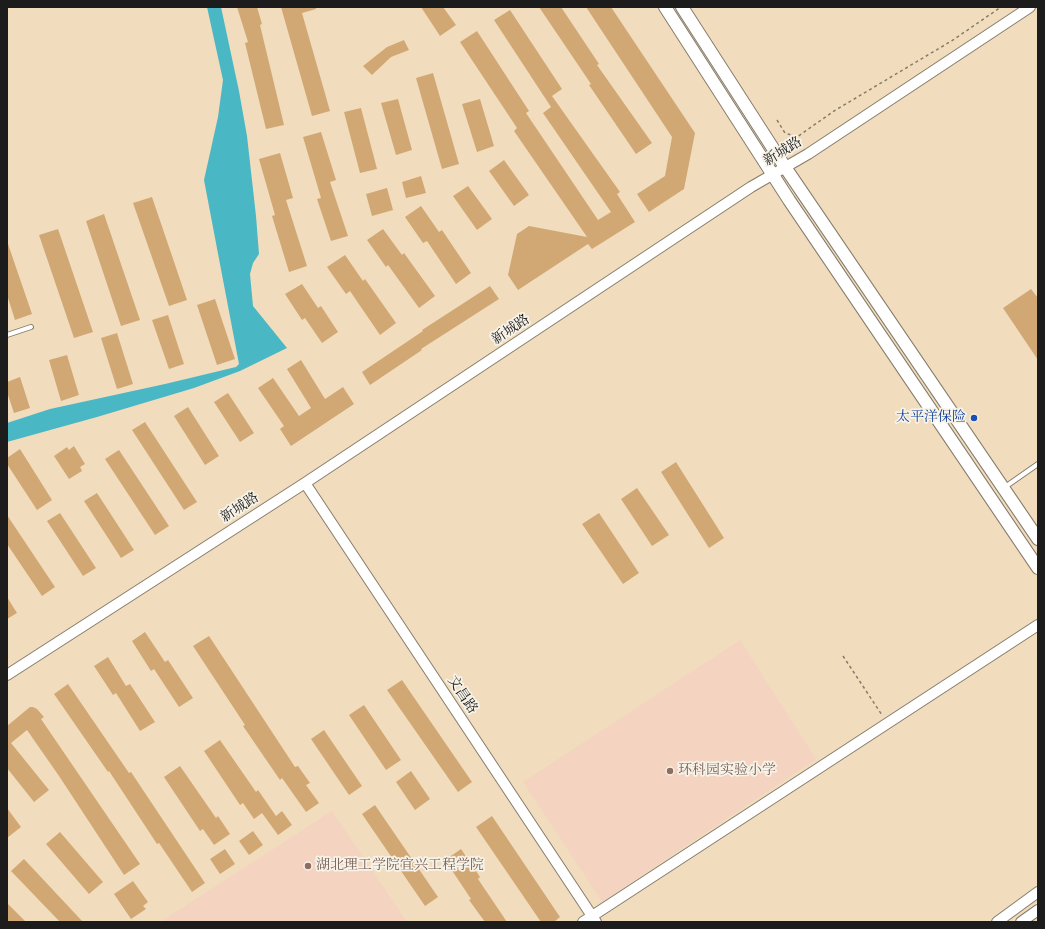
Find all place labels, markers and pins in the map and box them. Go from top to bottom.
place label: 太平洋保险 [896,410,966,426]
marker: 太平洋保险 [969,413,979,423]
place label: 环科园实验小学 [678,763,776,779]
marker: 环科园实验小学 [665,766,675,776]
place label: 湖北理工学院宜兴工程学院 [316,858,484,874]
marker: 湖北理工学院宜兴工程学院 [303,861,313,871]

